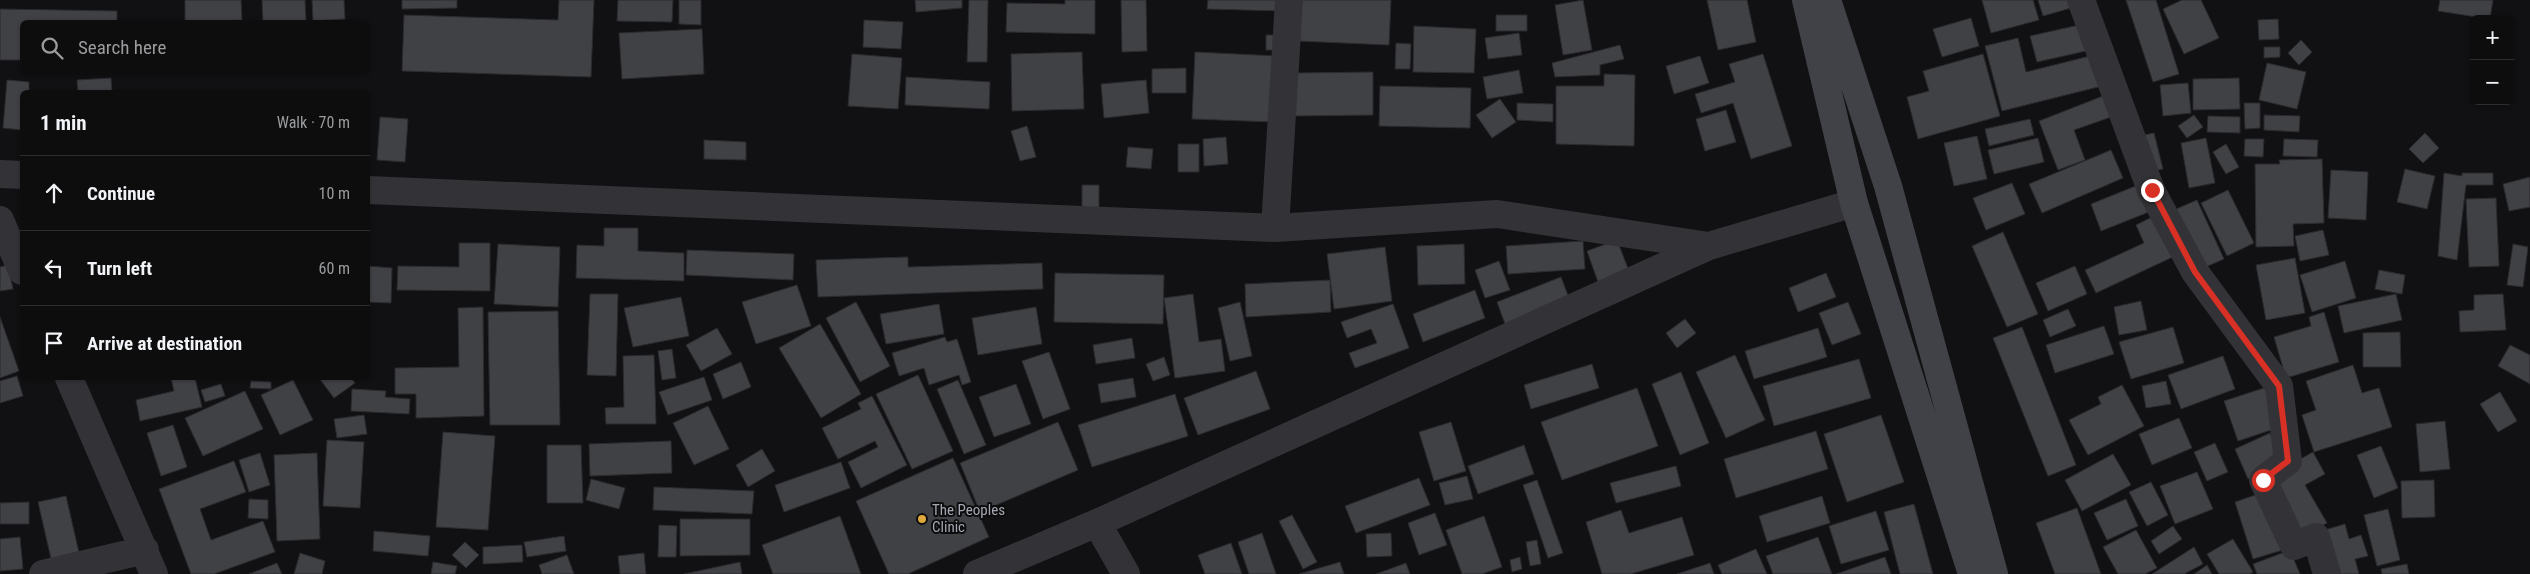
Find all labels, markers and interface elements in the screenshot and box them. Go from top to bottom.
map controls [2470,15,2515,105]
button: + [2470,15,2515,60]
search box [20,20,370,75]
icon: search [38,34,66,62]
text: Search here [78,36,166,59]
button: − [2470,60,2515,105]
text: 1 min [40,111,87,135]
text: Walk · 70 m [277,113,350,132]
icon: ahead [40,179,68,207]
route end [2141,179,2164,202]
text: Continue [87,182,155,205]
text: 10 m [318,184,350,203]
icon: left [40,254,68,282]
text: Turn left [87,257,152,280]
text: 60 m [318,259,350,278]
icon: arrive [40,329,68,357]
text: Arrive at destination [87,332,242,355]
route start [2252,469,2275,492]
place label: The Peoples Clinic [932,501,1005,536]
marker: The Peoples Clinic [916,513,928,525]

